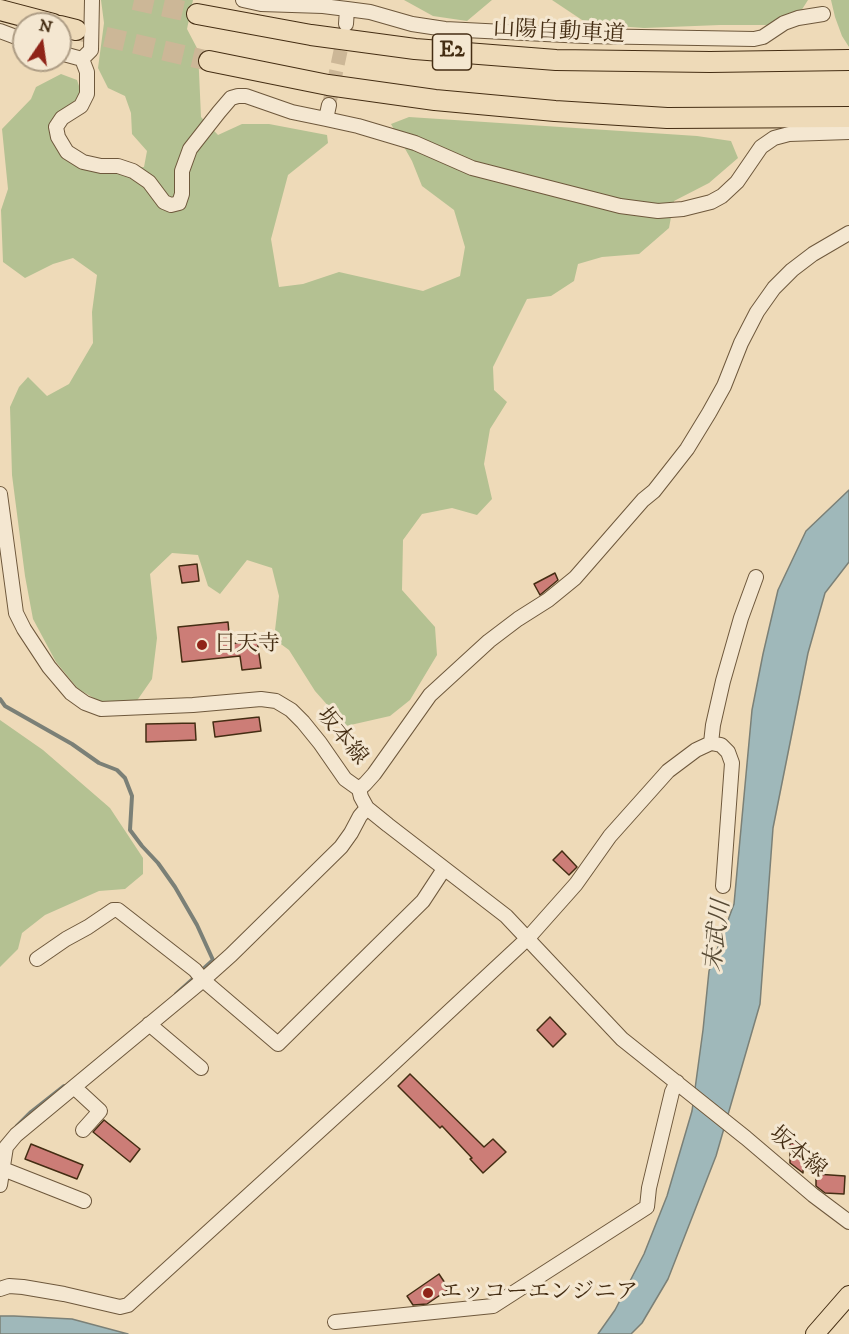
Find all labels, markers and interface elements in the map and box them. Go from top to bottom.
north arrow [12,12,72,72]
text: N [37,15,54,38]
street label: 山陽自動車道 [492,16,626,50]
road number: E2 [432,34,472,70]
place label: 日天寺 [214,632,280,658]
marker: 日天寺 [195,638,209,652]
street label: 坂本線 [310,703,372,771]
water label: 末武川 [700,899,738,973]
street label: 坂本線 [763,1122,831,1184]
place label: エッコーエンジニア [440,1280,638,1306]
marker: エッコーエンジニア [421,1286,435,1300]

